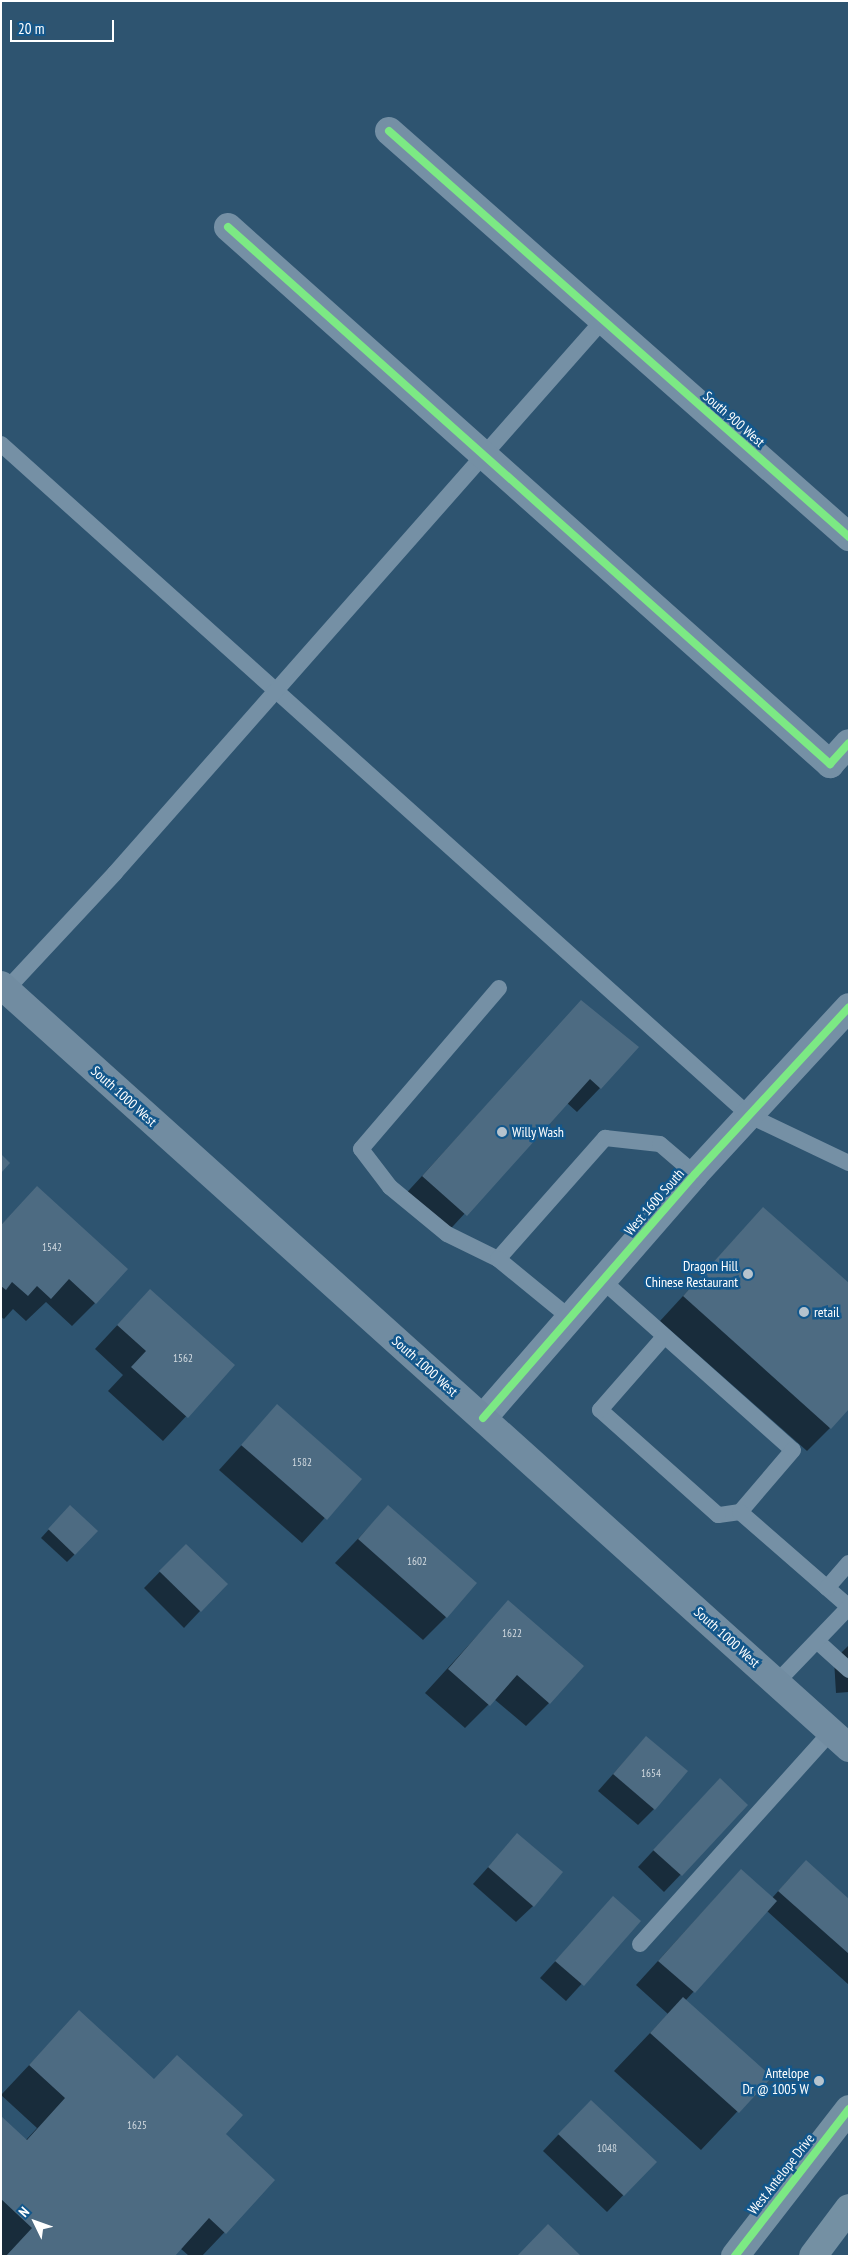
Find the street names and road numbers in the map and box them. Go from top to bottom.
street label: South 900 West [700,388,768,450]
street label: South 1000 West [88,1062,160,1130]
street label: West 1600 South [621,1165,687,1239]
street label: South 1000 West [389,1332,461,1400]
street label: South 1000 West [691,1603,763,1671]
street label: West Antelope Drive [744,2130,818,2218]

